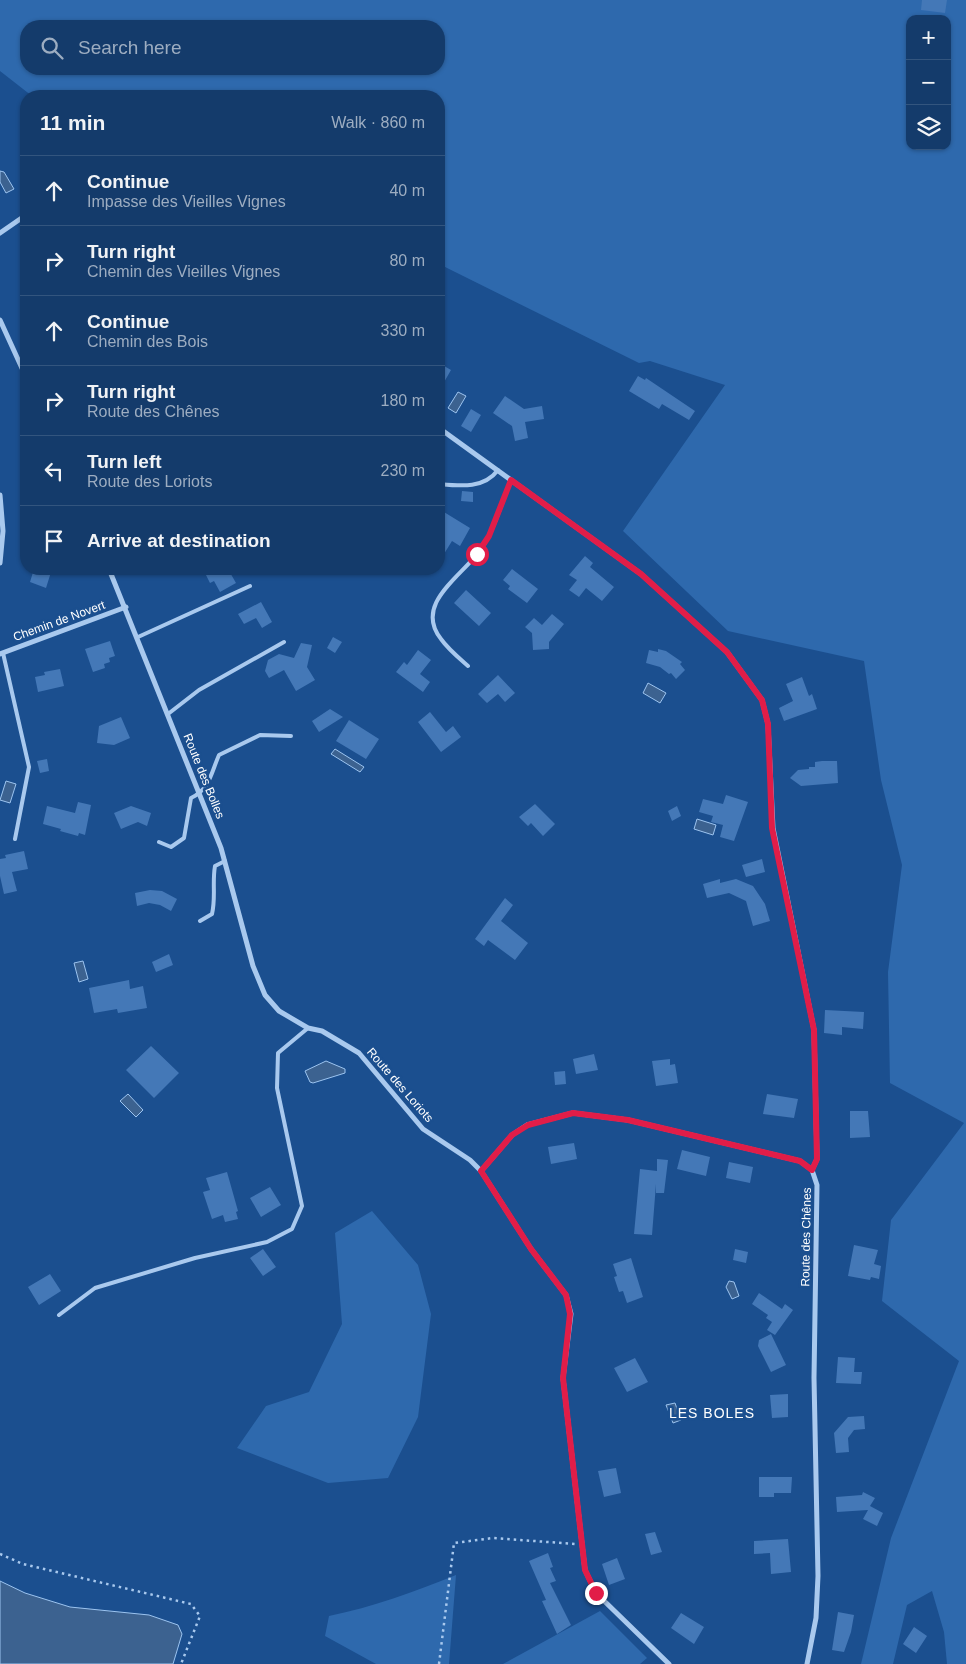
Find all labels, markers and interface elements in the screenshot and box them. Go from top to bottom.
map controls [906,15,951,150]
button: + [906,15,951,60]
search box [20,20,445,75]
icon: search [38,34,66,62]
text: Search here [78,37,182,58]
button: − [906,60,951,105]
button: layers [906,105,951,150]
text: 11 min [40,111,105,134]
text: Walk · 860 m [331,114,425,131]
text: Continue [87,171,169,192]
icon: ahead [40,177,68,205]
text: 40 m [389,182,425,199]
text: Impasse des Vieilles Vignes [87,193,286,210]
text: Turn right [87,241,175,262]
icon: right [40,247,68,275]
text: 80 m [389,252,425,269]
text: Chemin des Vieilles Vignes [87,263,280,280]
text: Continue [87,311,169,332]
icon: ahead [40,317,68,345]
text: 330 m [381,322,425,339]
text: Chemin des Bois [87,333,208,350]
text: Turn right [87,381,175,402]
icon: right [40,387,68,415]
text: 180 m [381,392,425,409]
text: Route des Chênes [87,403,220,420]
text: Turn left [87,451,162,472]
icon: left [40,457,68,485]
text: 230 m [381,462,425,479]
text: Route des Loriots [87,473,212,490]
icon: arrive [40,527,68,555]
text: Arrive at destination [87,530,271,551]
route start [466,543,489,566]
street label: Chemin de Novert [11,598,107,644]
street label: Route des Bolles [181,731,227,821]
street label: Route des Loriots [364,1045,436,1125]
street label: Route des Chênes [798,1187,814,1287]
district label: LES BOLES [669,1405,755,1421]
route end [585,1582,608,1605]

